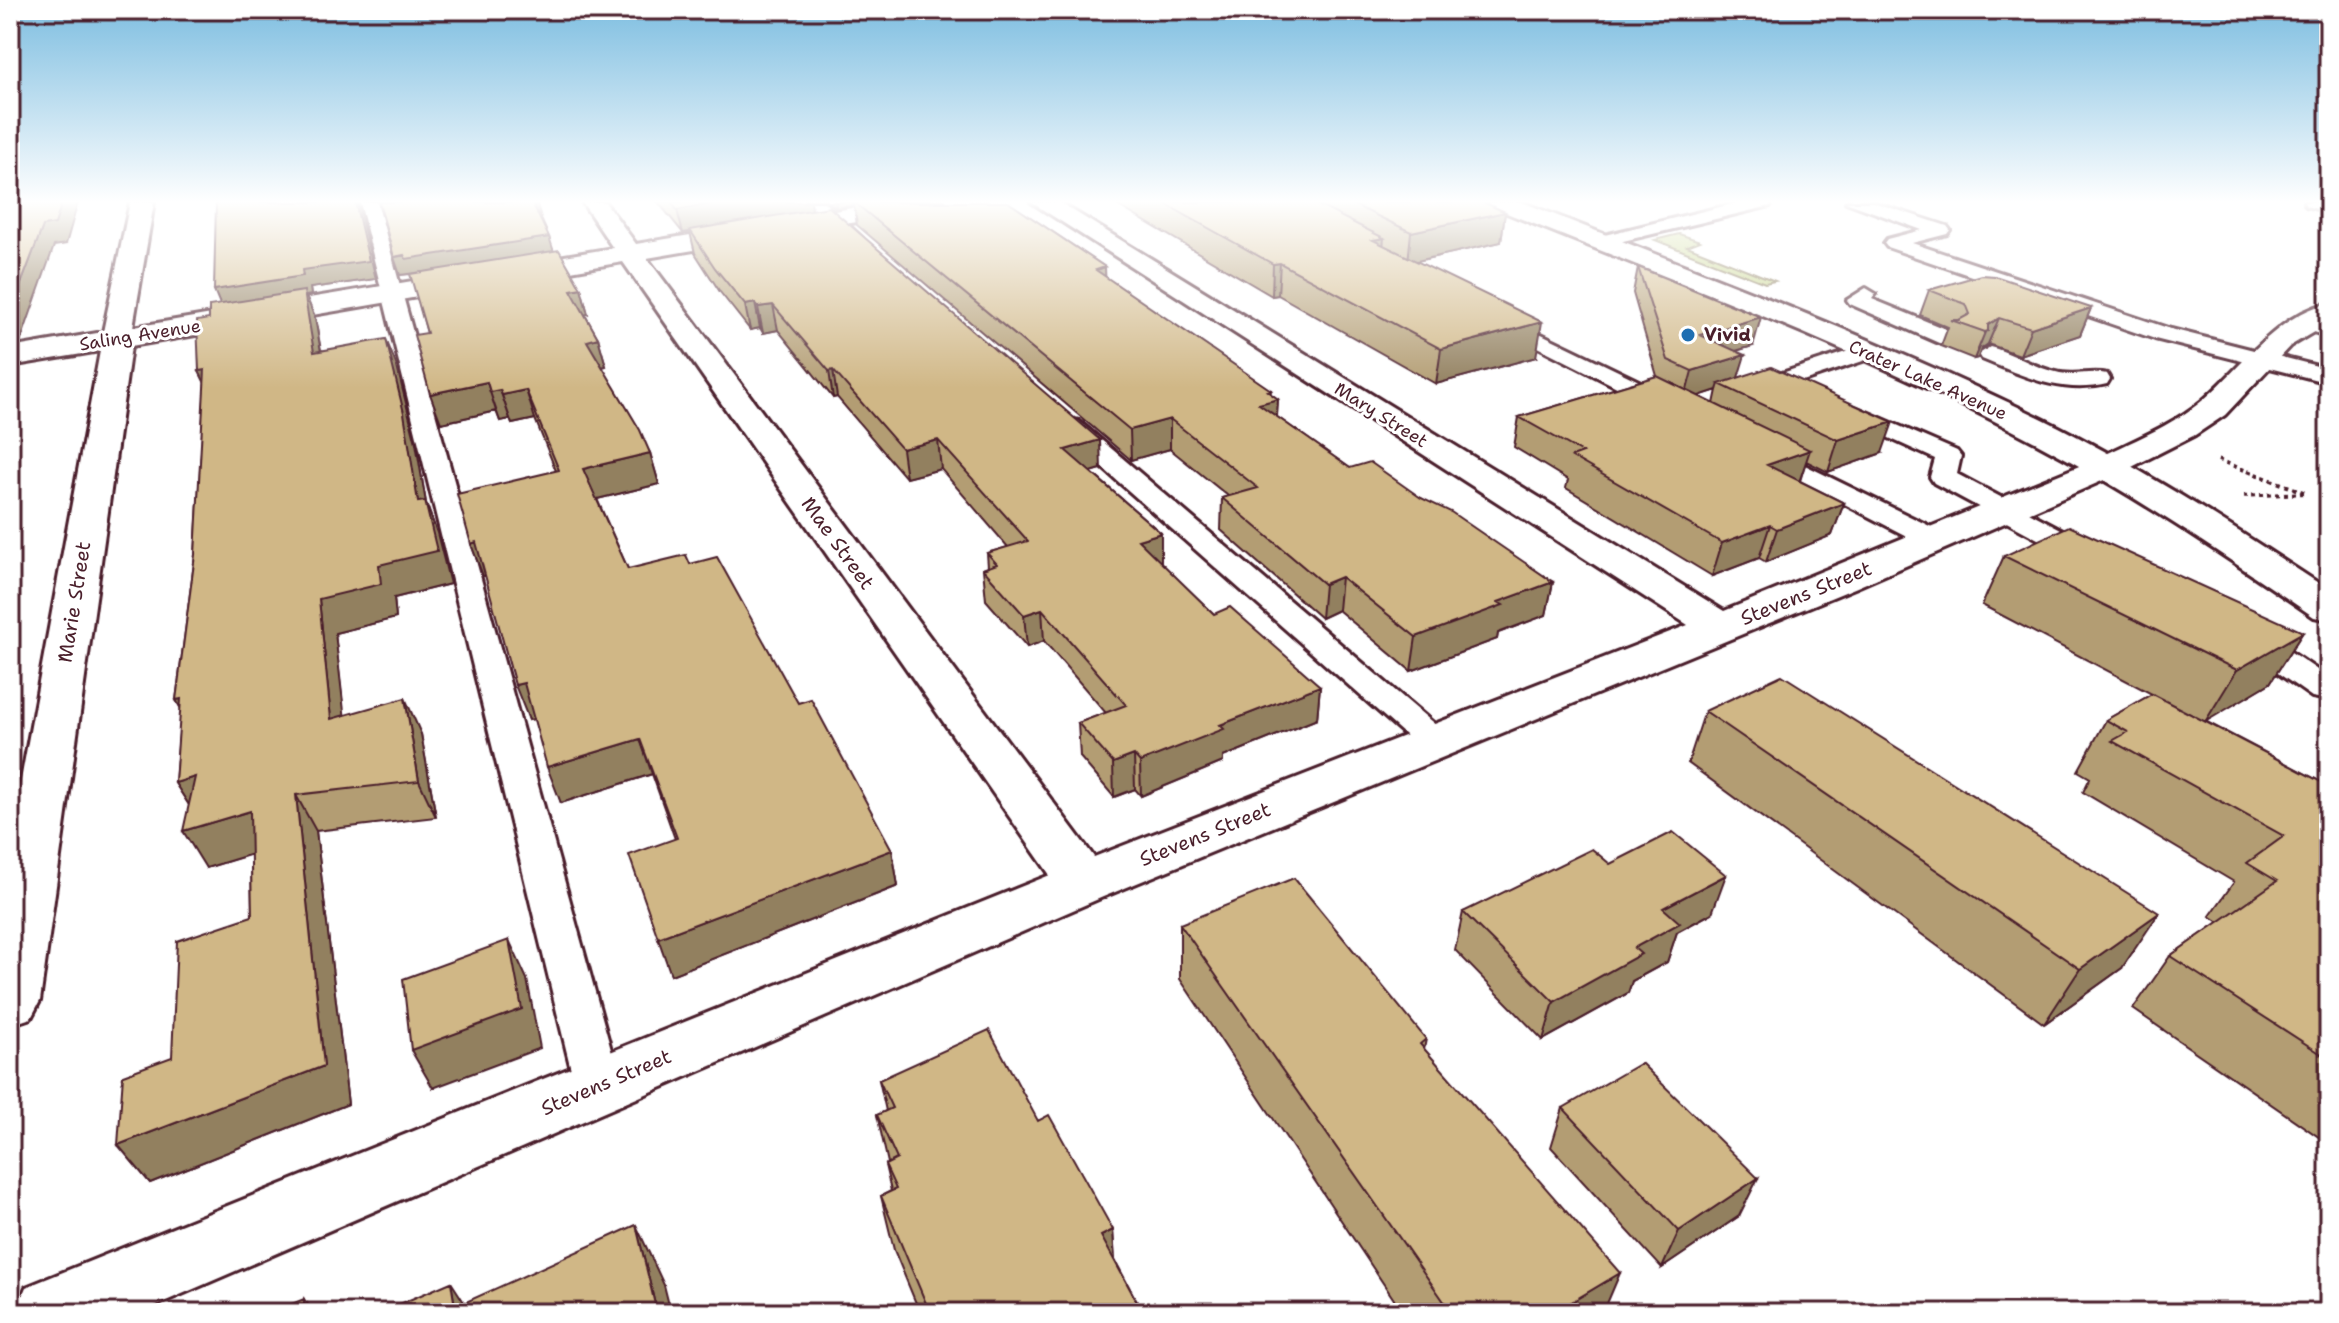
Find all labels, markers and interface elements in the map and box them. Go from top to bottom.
street label: Saling Avenue [78,314,202,356]
place label: Vivid [1704,323,1751,347]
marker: Vivid [1679,326,1697,344]
street label: Crater Lake Avenue [1845,334,2011,426]
street label: Mary Street [1330,377,1432,453]
street label: Mae Street [796,491,880,595]
street label: Marie Street [52,540,96,664]
street label: Stevens Street [1737,555,1875,631]
street label: Stevens Street [1136,796,1274,872]
street label: Stevens Street [537,1043,675,1121]

